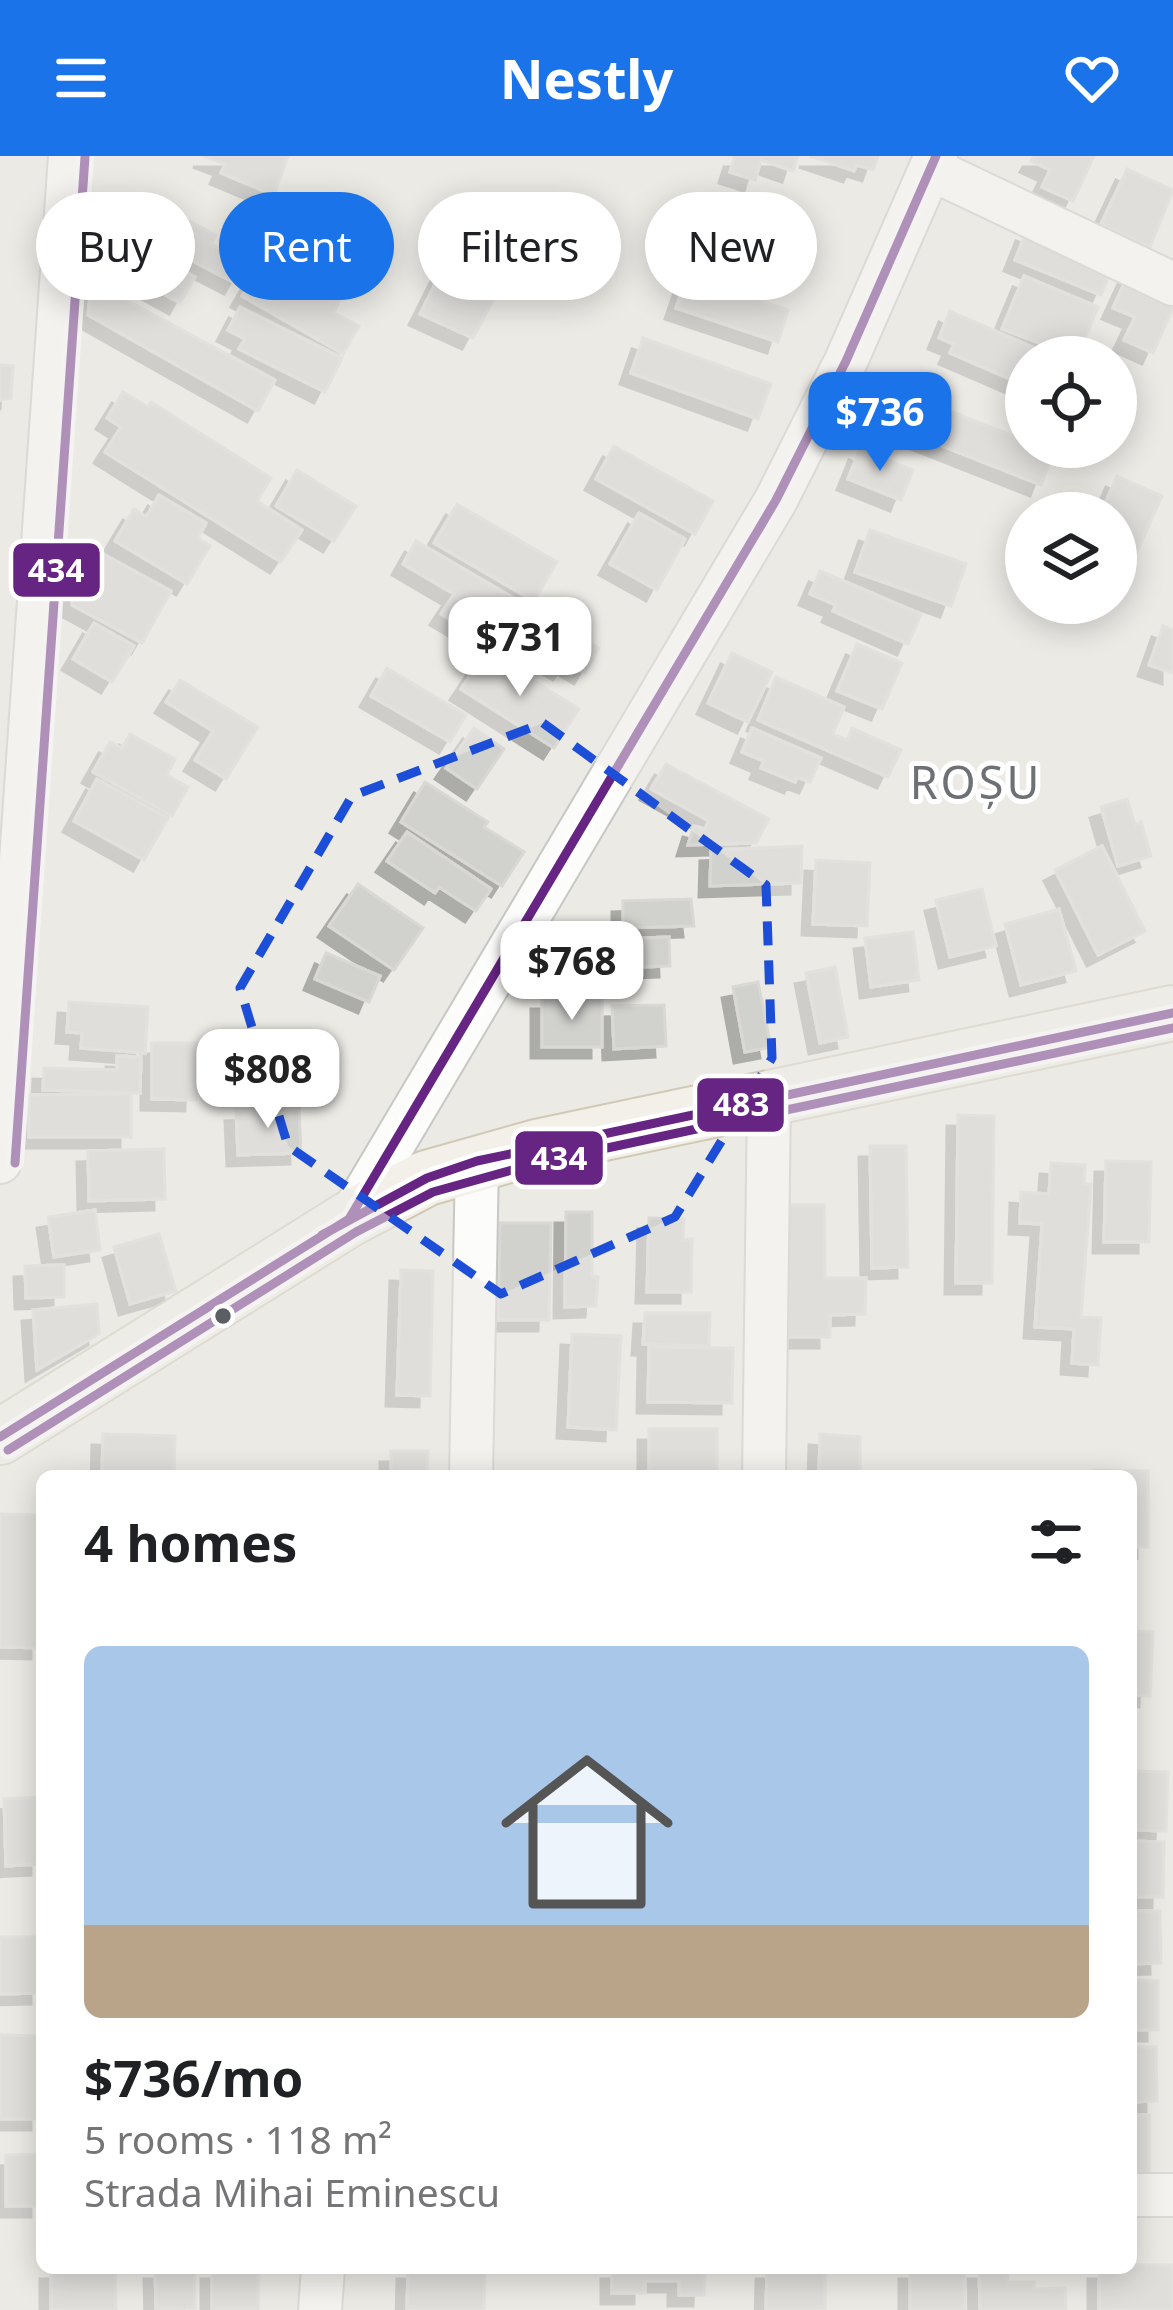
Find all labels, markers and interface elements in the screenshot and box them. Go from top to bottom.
text: Nestly [500,41,673,115]
icon: menu [48,45,114,111]
icon: heart [1059,45,1125,111]
chip: Buy [36,192,195,300]
chip: Rent [219,192,394,300]
chip: Filters [418,192,621,300]
chip: New [645,192,817,300]
map controls [1005,336,1137,624]
button: locate [1005,336,1137,468]
pin: $736 [809,372,951,474]
text: $736 [835,384,925,437]
button: layers [1005,492,1137,624]
line badge: 434 [11,541,102,599]
text: 434 [28,547,84,592]
pin: $731 [449,597,591,699]
text: $731 [475,609,565,662]
district label: ROȘU [910,751,1042,812]
pin: $768 [501,921,643,1023]
text: $768 [527,933,617,986]
pin: $808 [197,1029,339,1131]
text: $808 [223,1041,313,1094]
line badge: 483 [695,1076,786,1134]
text: 483 [713,1081,769,1126]
line badge: 434 [513,1129,605,1187]
text: 434 [531,1135,587,1180]
unlabelled marker [212,1305,234,1327]
text: 4 homes [84,1507,297,1577]
icon: filters [1023,1509,1089,1575]
icon: home [479,1724,695,1940]
text: $736/mo [84,2042,303,2112]
text: 5 rooms · 118 m² [84,2112,392,2165]
text: Strada Mihai Eminescu [84,2165,500,2218]

